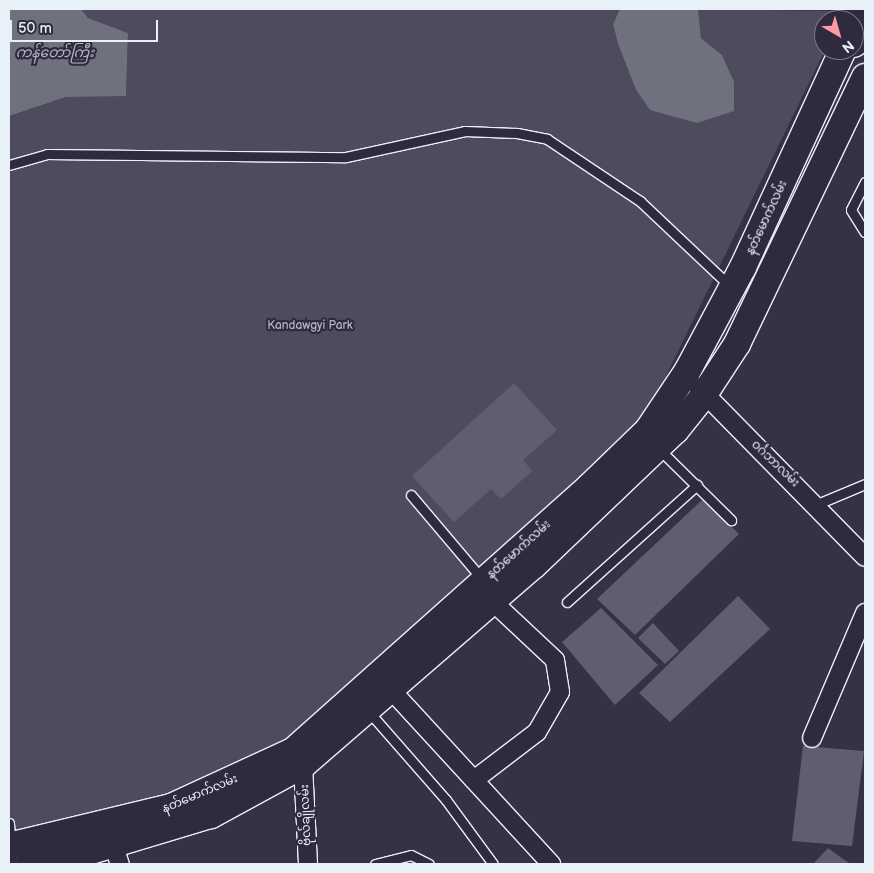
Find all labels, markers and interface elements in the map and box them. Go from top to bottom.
scale bar [12,10,160,42]
north arrow [814,10,864,60]
text: 50 m [18,19,52,38]
text: N [839,36,857,56]
water label: ကန်တော်ကြီး [16,45,94,61]
street label: နတ်မောက်လမ်း [743,178,791,258]
park label: Kandawgyi Park [267,319,353,333]
street label: ဝင်္ဂဘာလမ်း [748,438,802,490]
street label: နတ်မောက်လမ်း [484,518,554,582]
street label: နတ်မောက်လမ်း [160,772,240,816]
street label: ဗိုလ်ချိုလမ်း [298,784,314,846]

